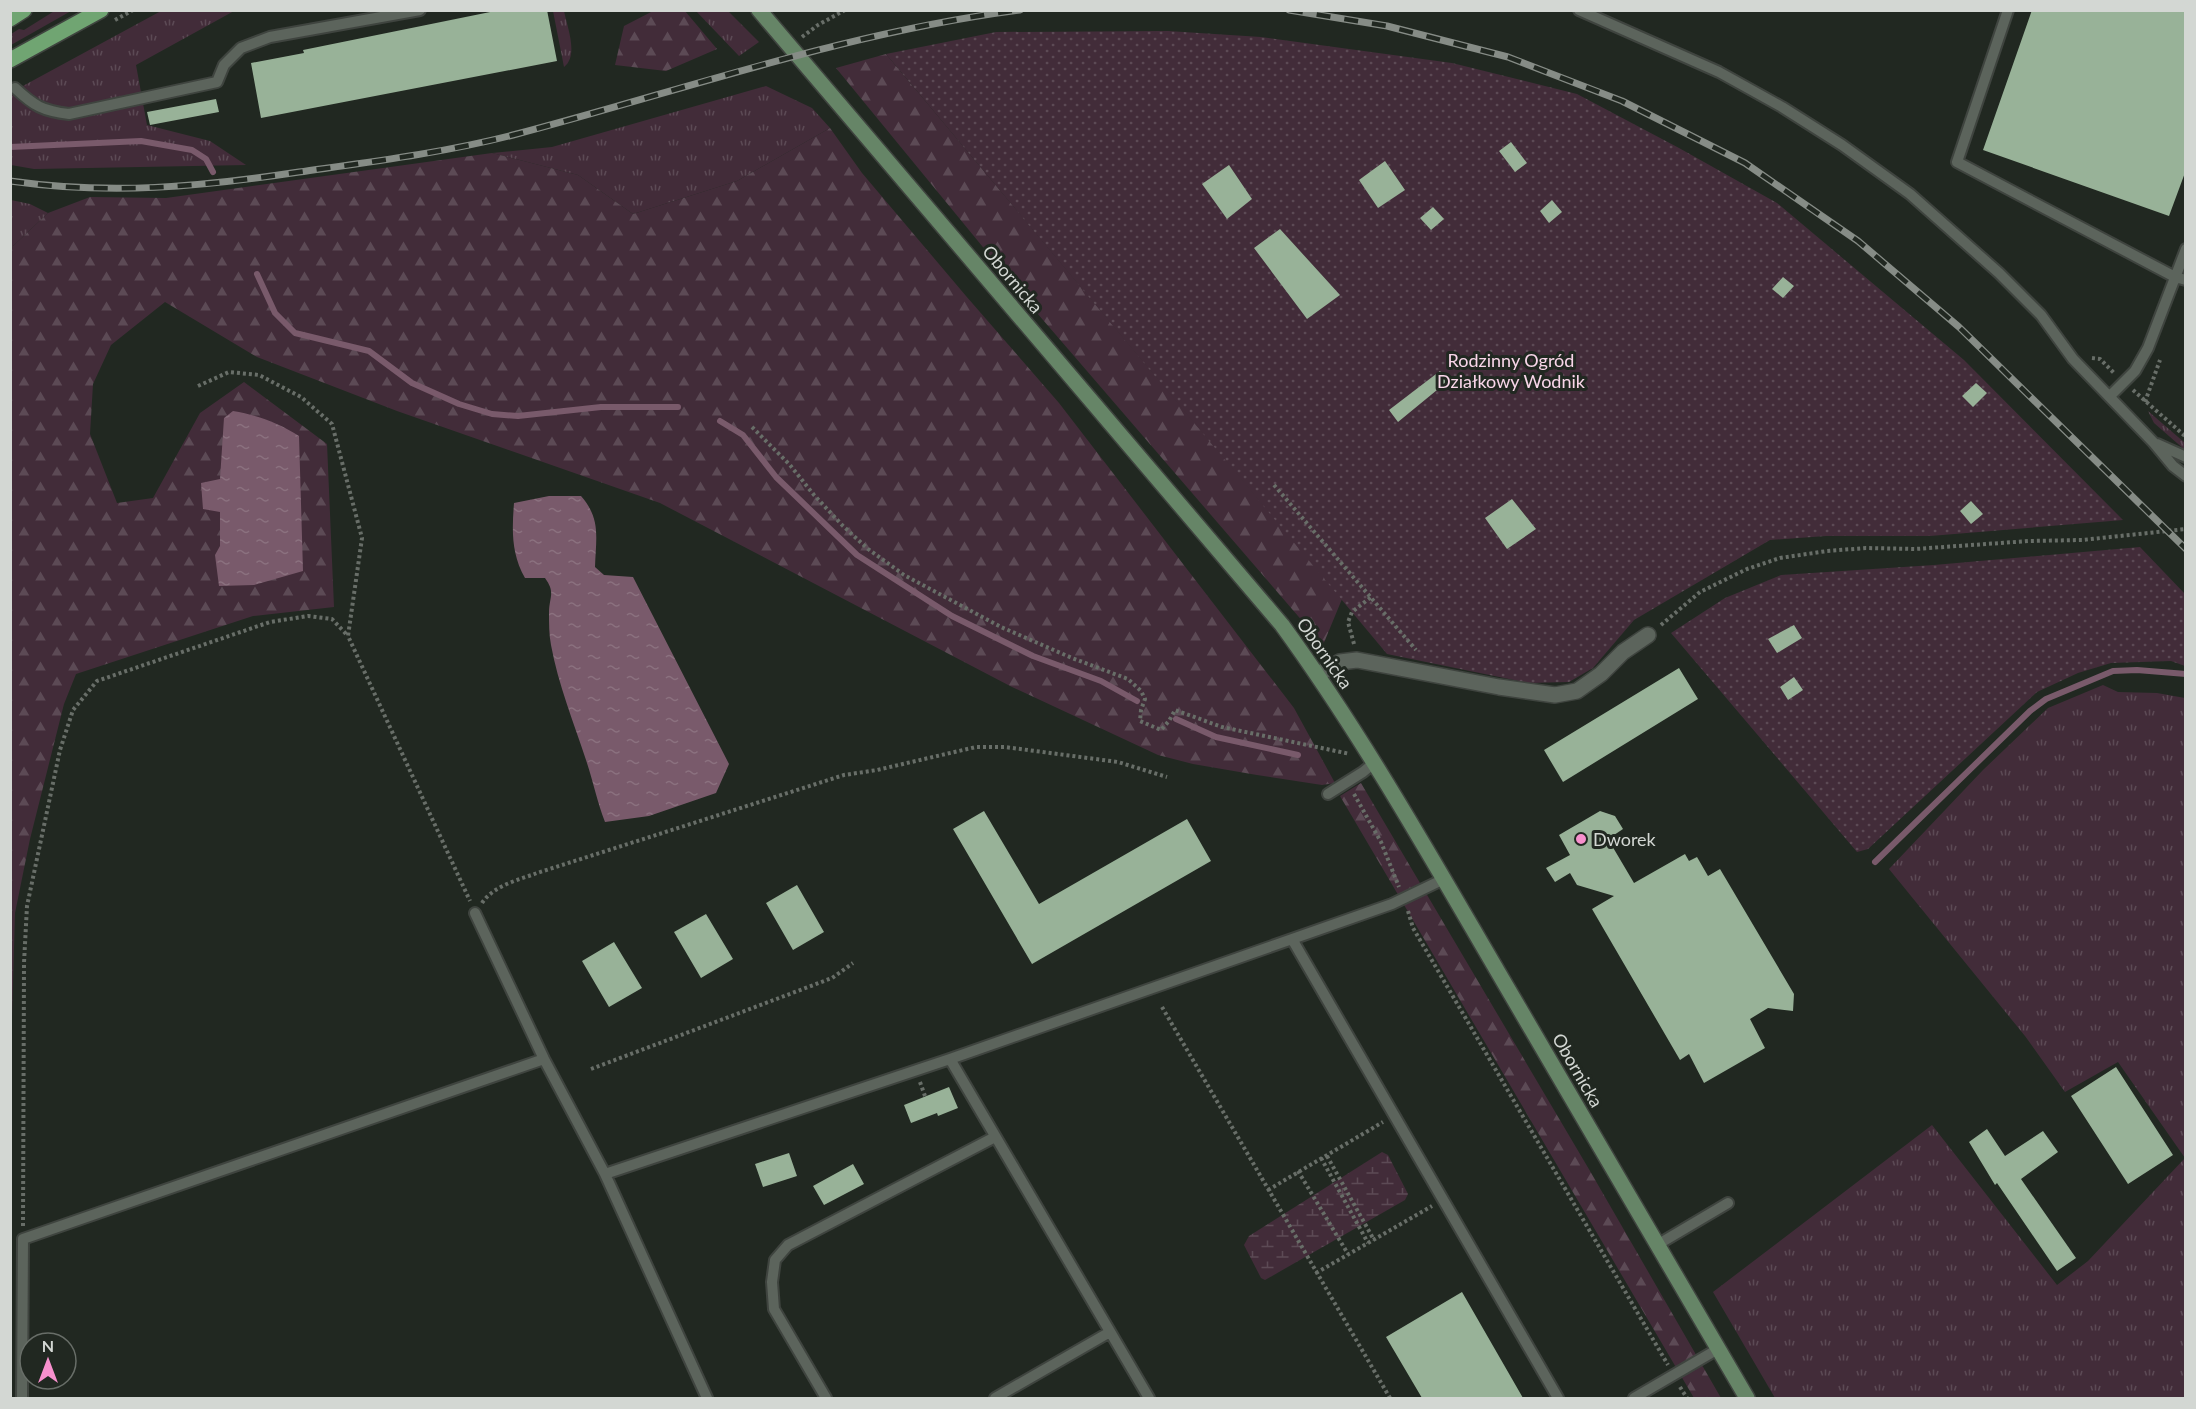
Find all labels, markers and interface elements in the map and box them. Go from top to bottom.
street label: Obornicka [978,240,1048,318]
park label: Rodzinny Ogród Działkowy Wodnik [1437,349,1586,392]
street label: Obornicka [1292,613,1358,693]
place label: Dworek [1593,828,1657,850]
marker: Dworek [1574,832,1588,846]
street label: Obornicka [1548,1029,1608,1111]
north arrow [18,1331,78,1391]
text: N [42,1336,54,1355]

